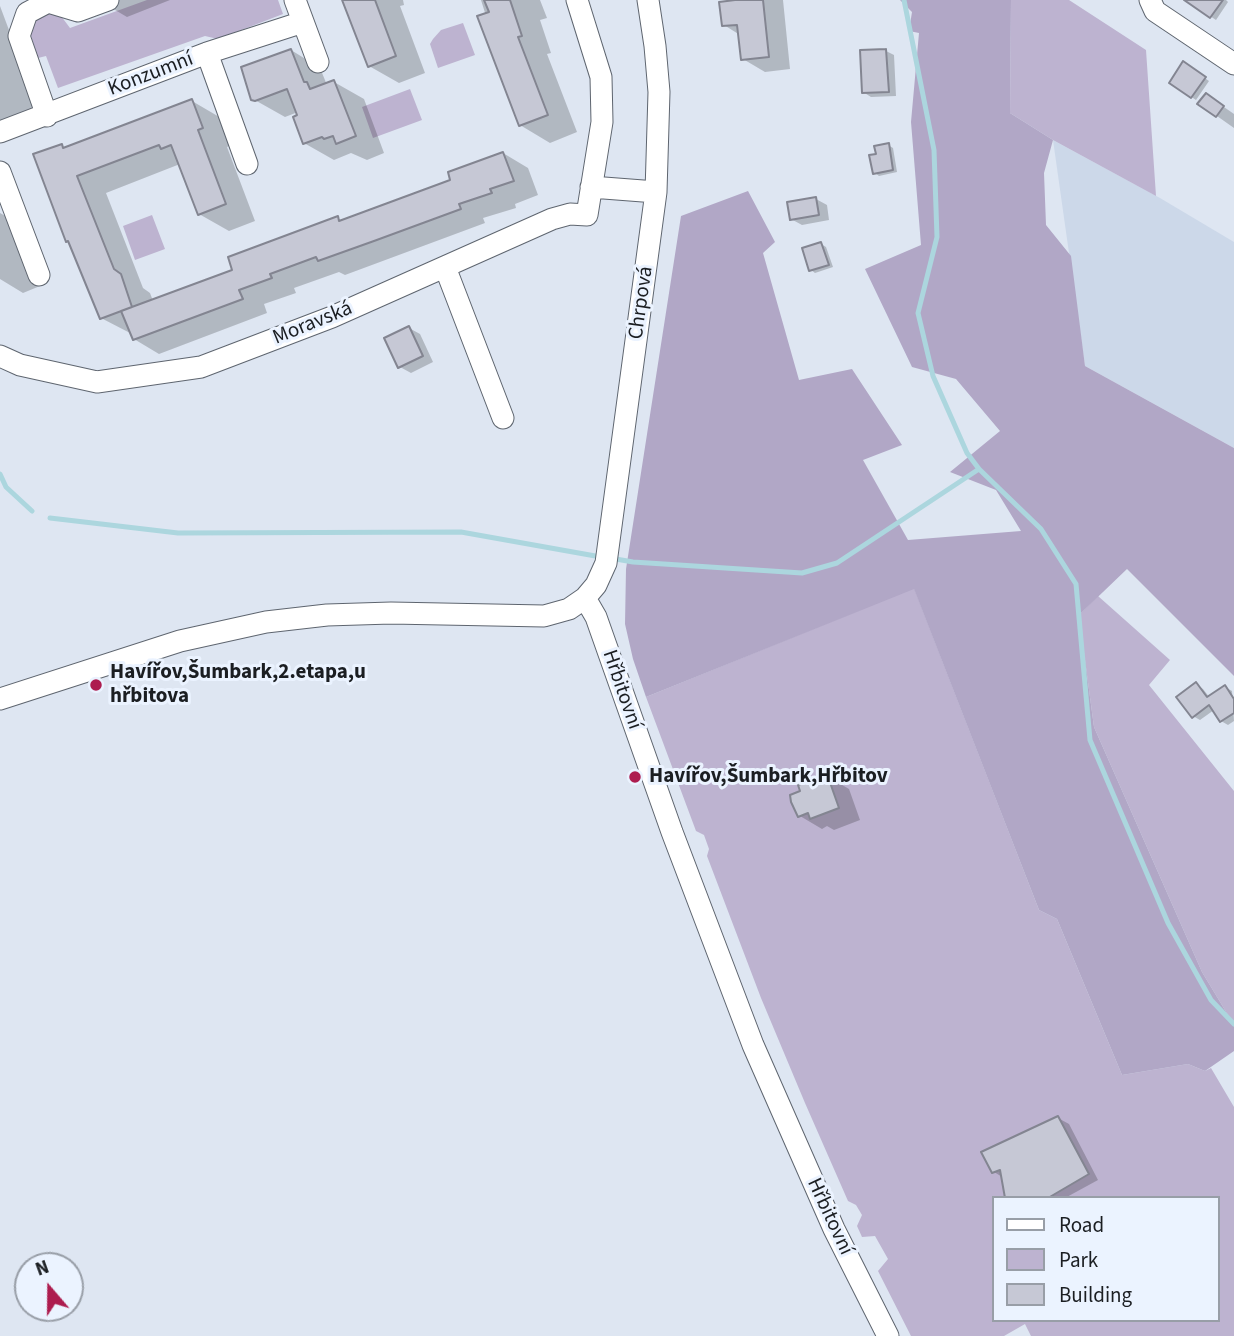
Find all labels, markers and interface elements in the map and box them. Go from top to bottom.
street label: Konzumní [105,47,197,103]
street label: Chrpová [624,265,660,341]
street label: Moravská [270,297,356,351]
street label: Hřbitovní [596,647,646,733]
place label: Havířov,Šumbark,2.etapa,u hřbitova [110,660,366,710]
marker: Havířov,Šumbark,2.etapa,u hřbitova [88,677,104,693]
place label: Havířov,Šumbark,Hřbitov [649,764,888,790]
marker: Havířov,Šumbark,Hřbitov [627,769,643,785]
street label: Hřbitovní [800,1174,858,1260]
legend [992,1196,1220,1322]
text: Road [1059,1210,1104,1240]
text: Park [1059,1245,1098,1275]
north arrow [14,1252,84,1322]
text: N [32,1254,53,1284]
text: Building [1059,1280,1132,1310]

